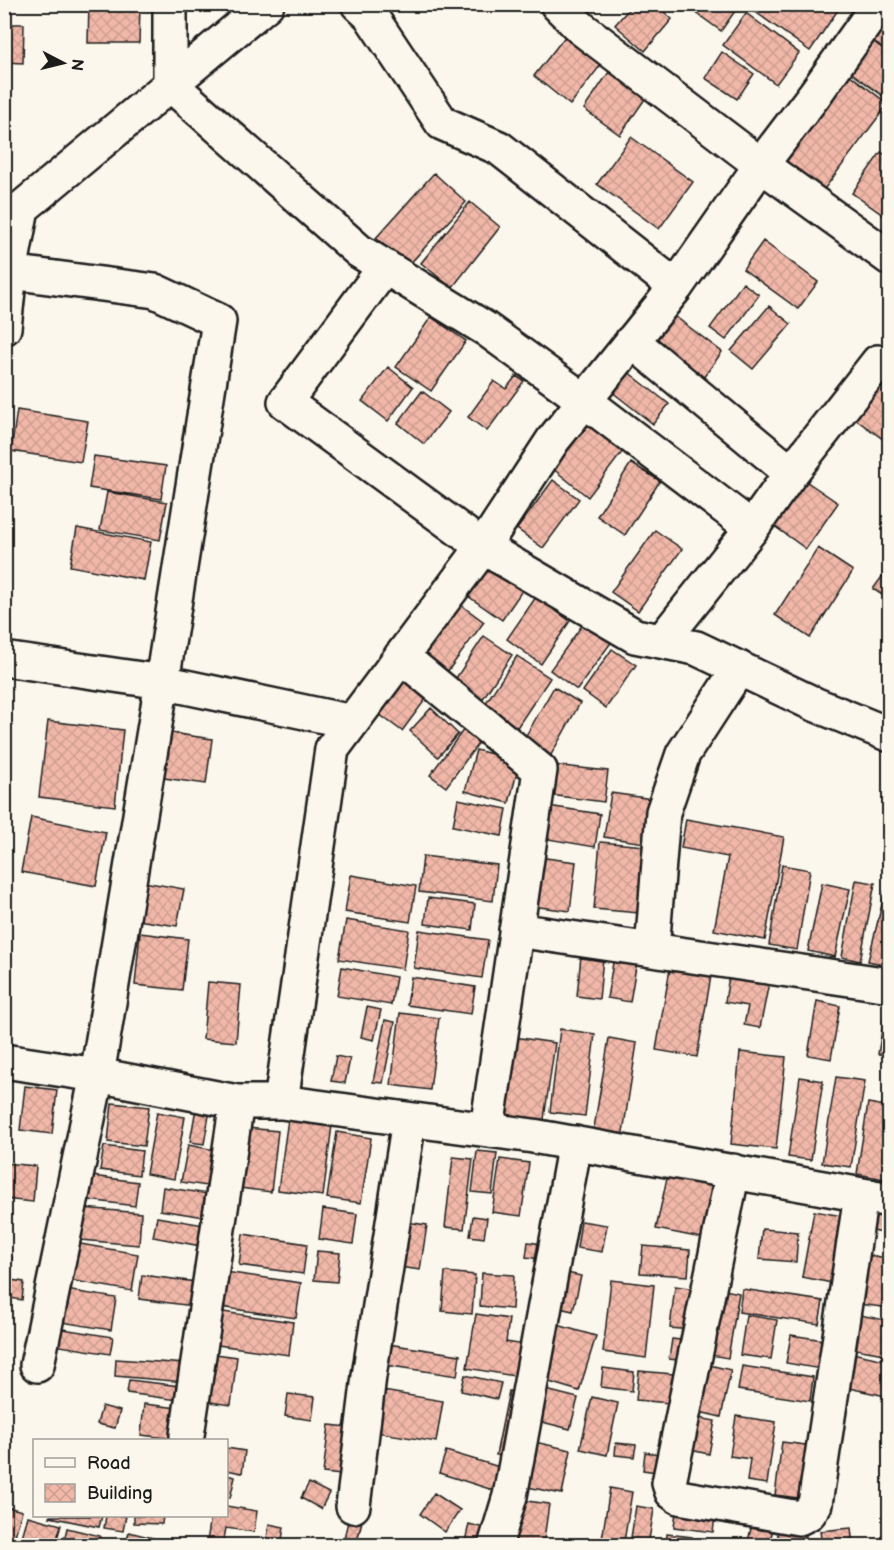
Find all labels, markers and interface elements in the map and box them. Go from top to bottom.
north arrow [33,33,93,93]
text: N [66,58,87,72]
legend [33,1439,228,1517]
text: Road [87,1453,131,1474]
text: Building [87,1483,153,1504]

